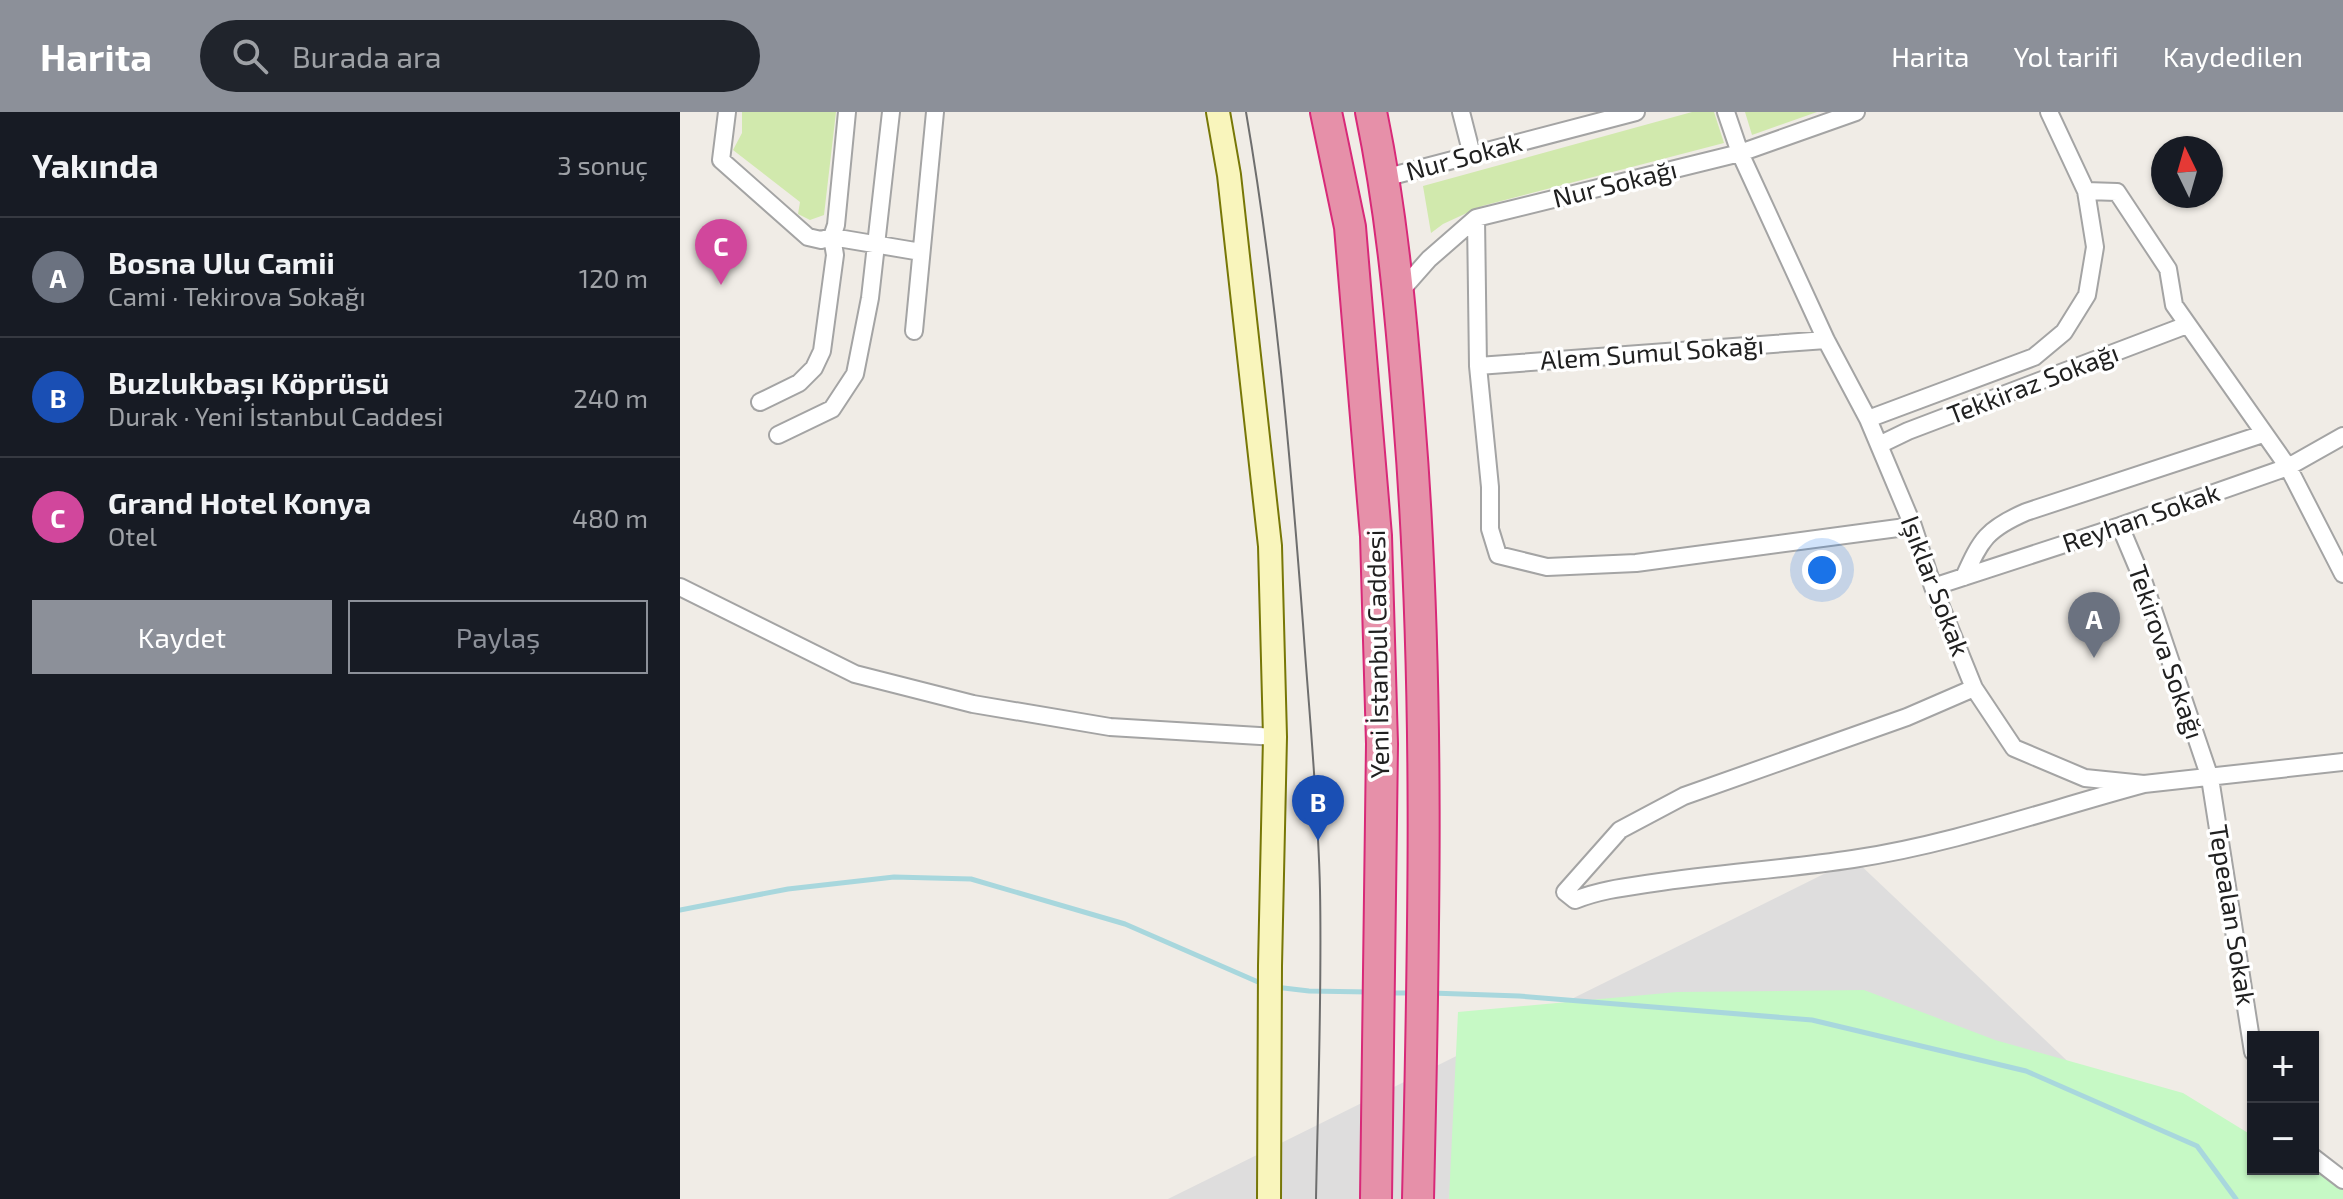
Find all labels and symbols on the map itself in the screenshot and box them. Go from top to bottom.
street label: Nur Sokak [1402,125,1525,186]
north arrow [2151,136,2223,208]
street label: Nur Sokağı [1549,152,1680,213]
pin: C [695,219,747,285]
street label: Alem Sumul Sokağı [1539,328,1765,375]
street label: Tekkiraz Sokağı [1943,336,2122,429]
street label: Reyhan Sokak [2058,475,2223,558]
street label: Işıklar Sokak [1894,511,1977,661]
street label: Yeni İstanbul Caddesi [1359,529,1394,779]
your location [1802,550,1842,590]
street label: Tekirova Sokağı [2123,560,2212,743]
pin: A [2068,592,2120,658]
pin: B [1292,775,1344,841]
street label: Tepealan Sokak [2204,822,2263,1007]

